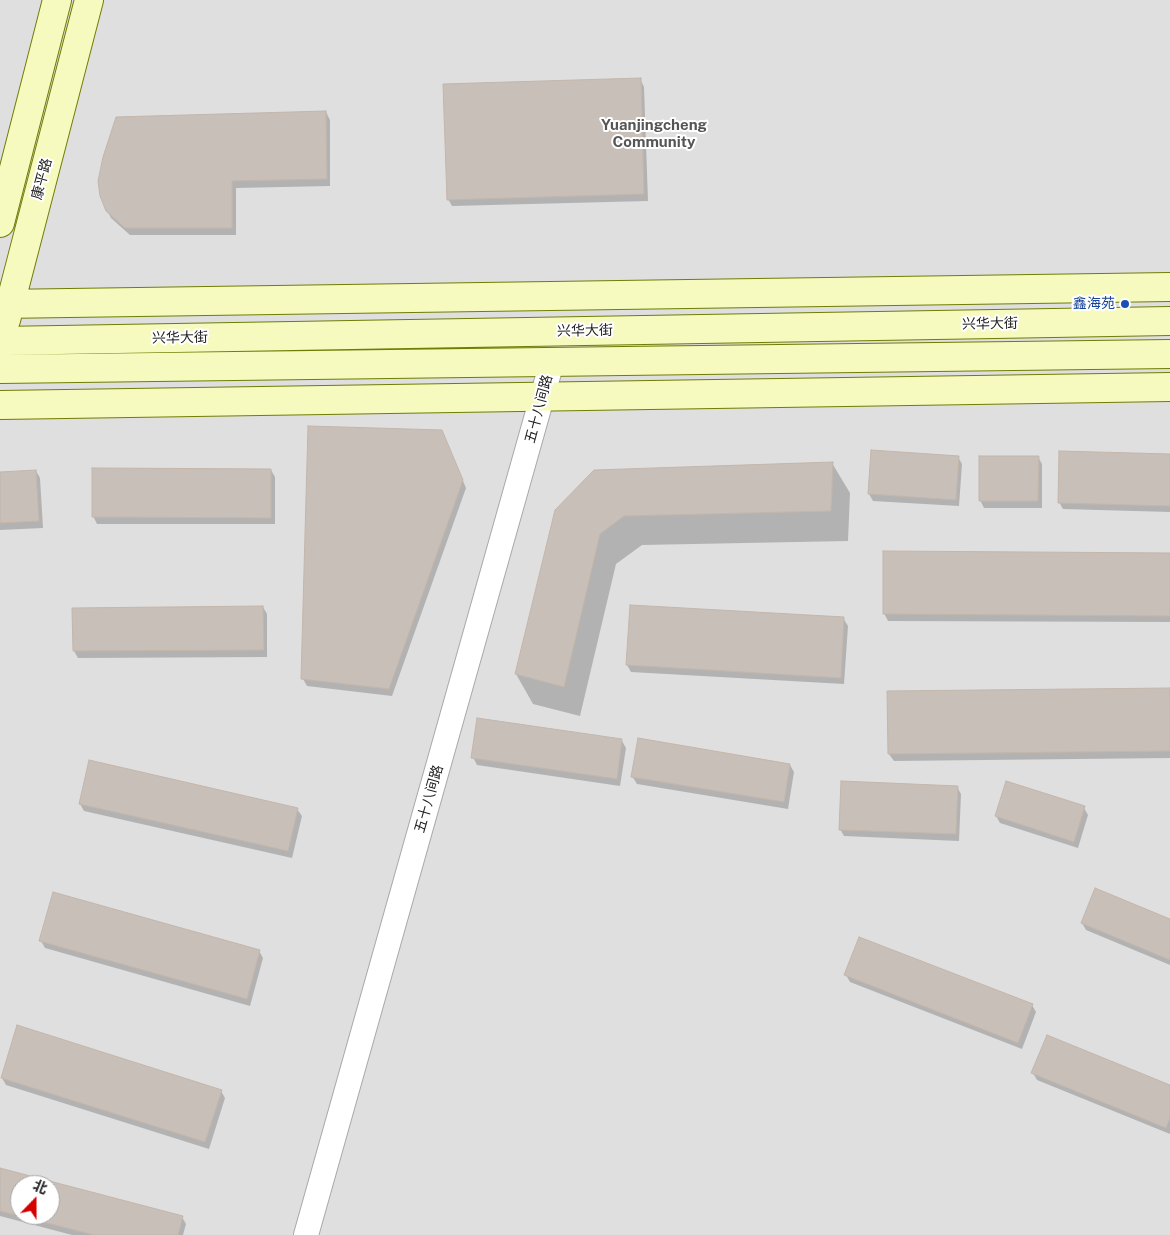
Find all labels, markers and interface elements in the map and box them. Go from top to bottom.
district label: Yuanjingcheng Community [601,116,707,151]
street label: 康平路 [28,157,56,201]
place label: 鑫海苑 [1073,296,1115,312]
marker: 鑫海苑 [1119,298,1131,310]
street label: 兴华大街 [962,315,1018,333]
street label: 兴华大街 [557,322,613,340]
street label: 兴华大街 [152,329,208,347]
street label: 五十八间路 [522,373,556,445]
street label: 五十八间路 [411,763,447,835]
north arrow [10,1175,60,1225]
text: 北 [31,1177,50,1197]

